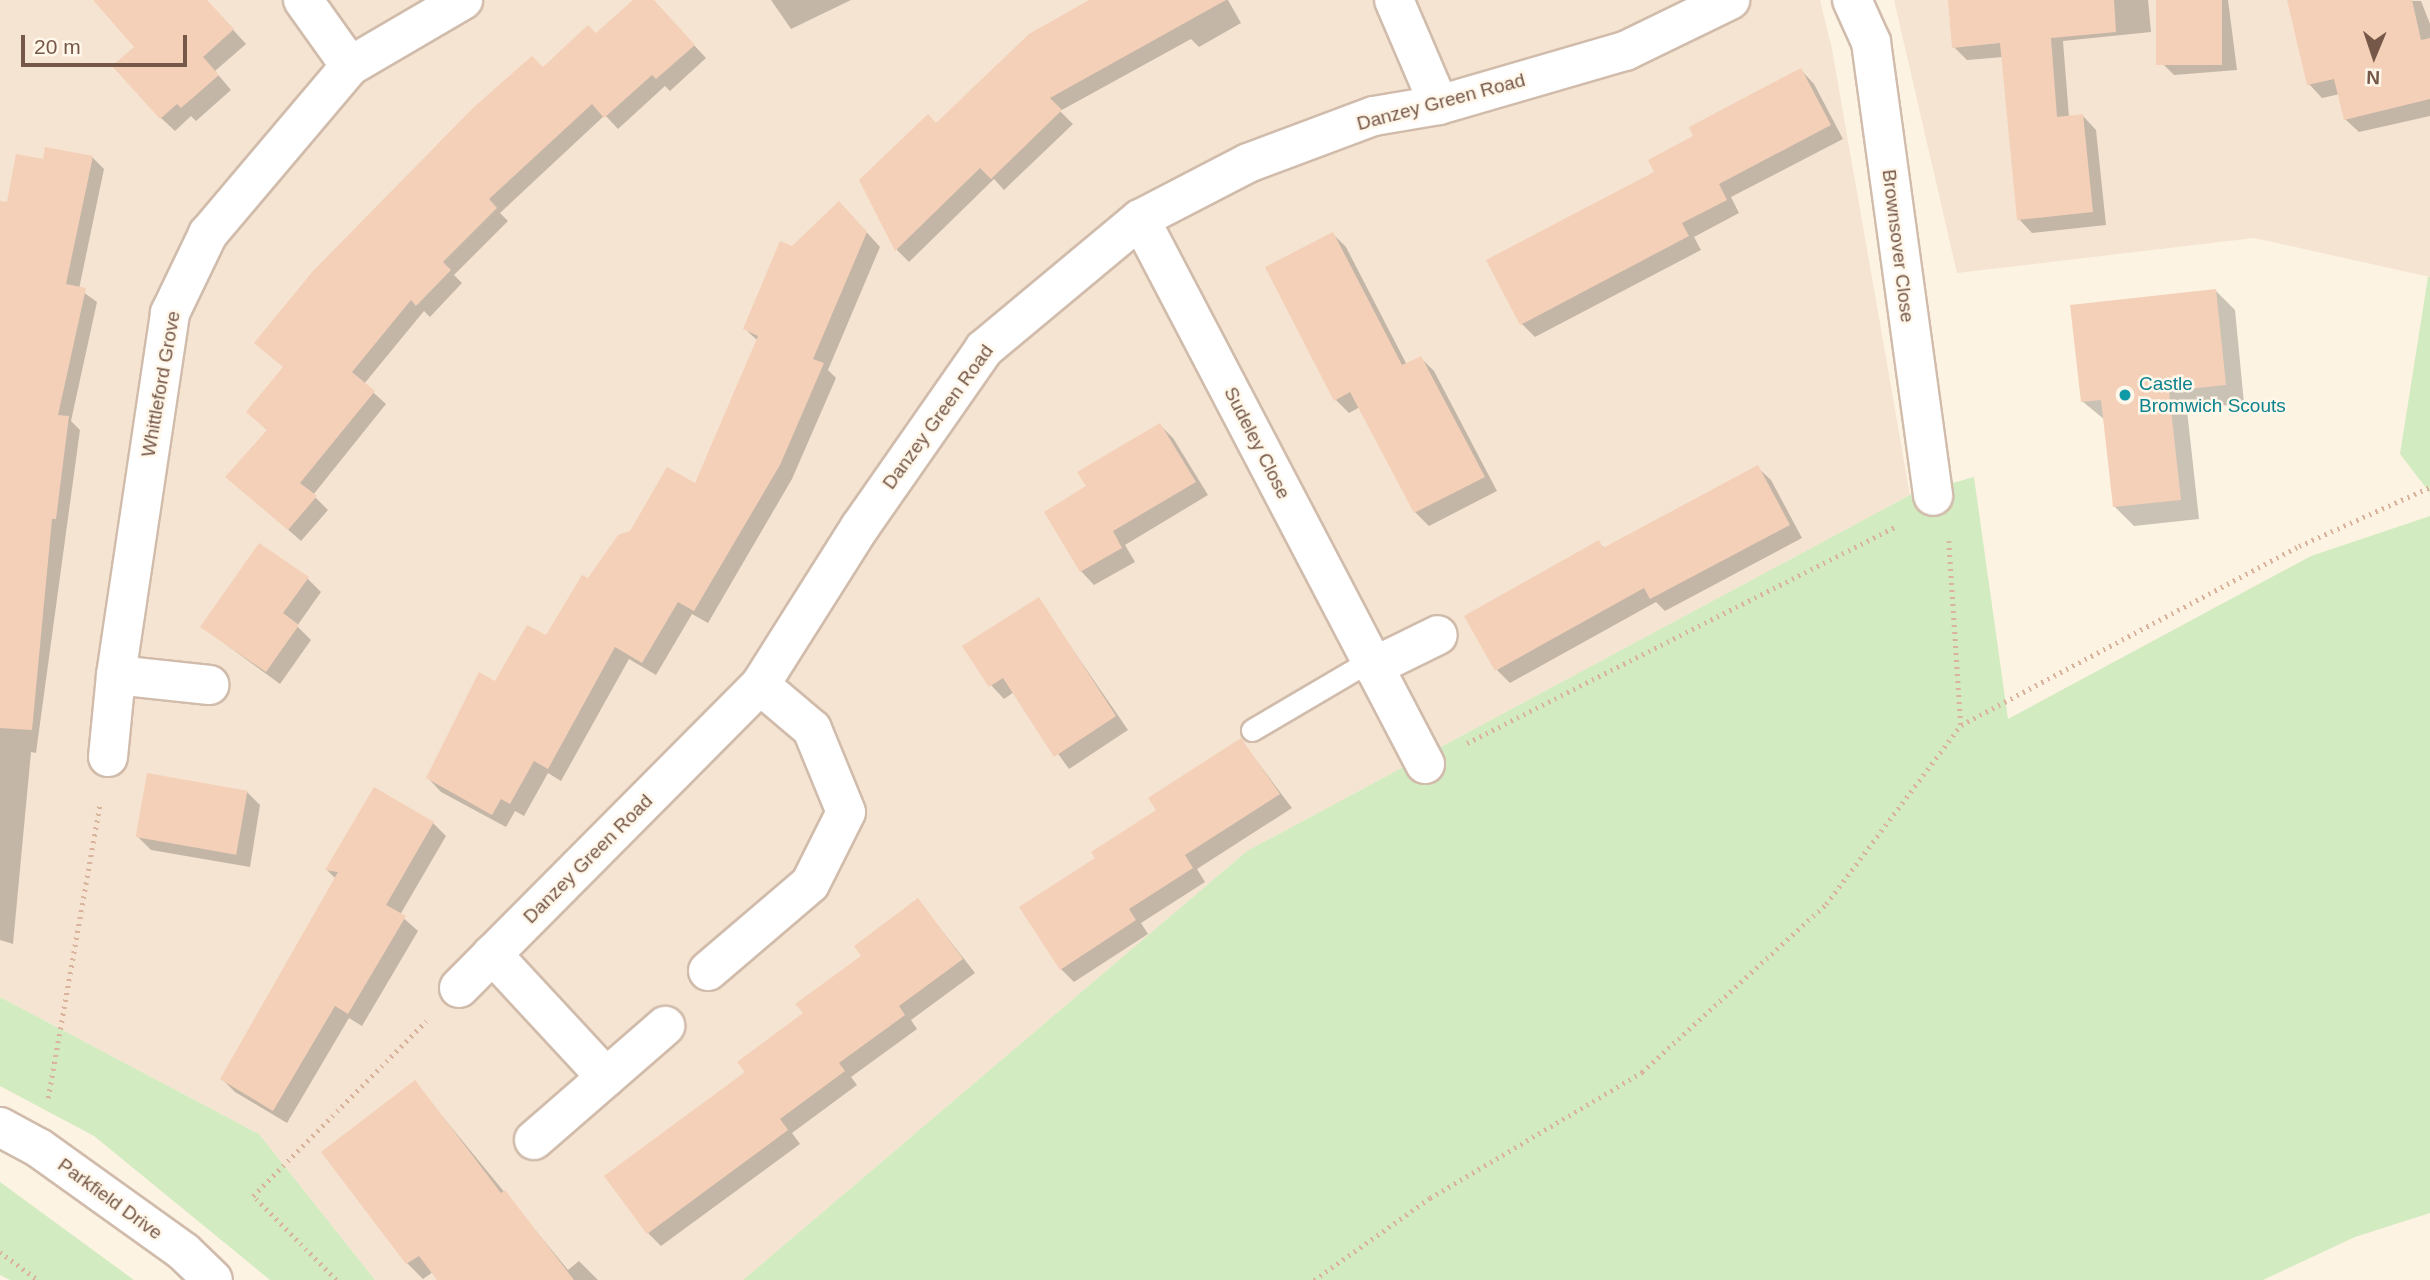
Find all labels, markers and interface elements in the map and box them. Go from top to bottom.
scale bar [24,21,191,65]
north arrow [2339,21,2409,91]
text: 20 m [34,35,81,58]
text: N [2366,67,2380,88]
street label: Danzey Green Road [1354,69,1528,135]
street label: Brownsover Close [1877,168,1919,324]
street label: Whittleford Grove [137,309,185,459]
street label: Danzey Green Road [878,340,998,494]
place label: Castle Bromwich Scouts [2139,373,2286,417]
street label: Sudeley Close [1219,383,1295,503]
marker: Castle Bromwich Scouts [2117,387,2133,403]
street label: Danzey Green Road [519,790,657,928]
street label: Parkfield Drive [53,1153,167,1245]

